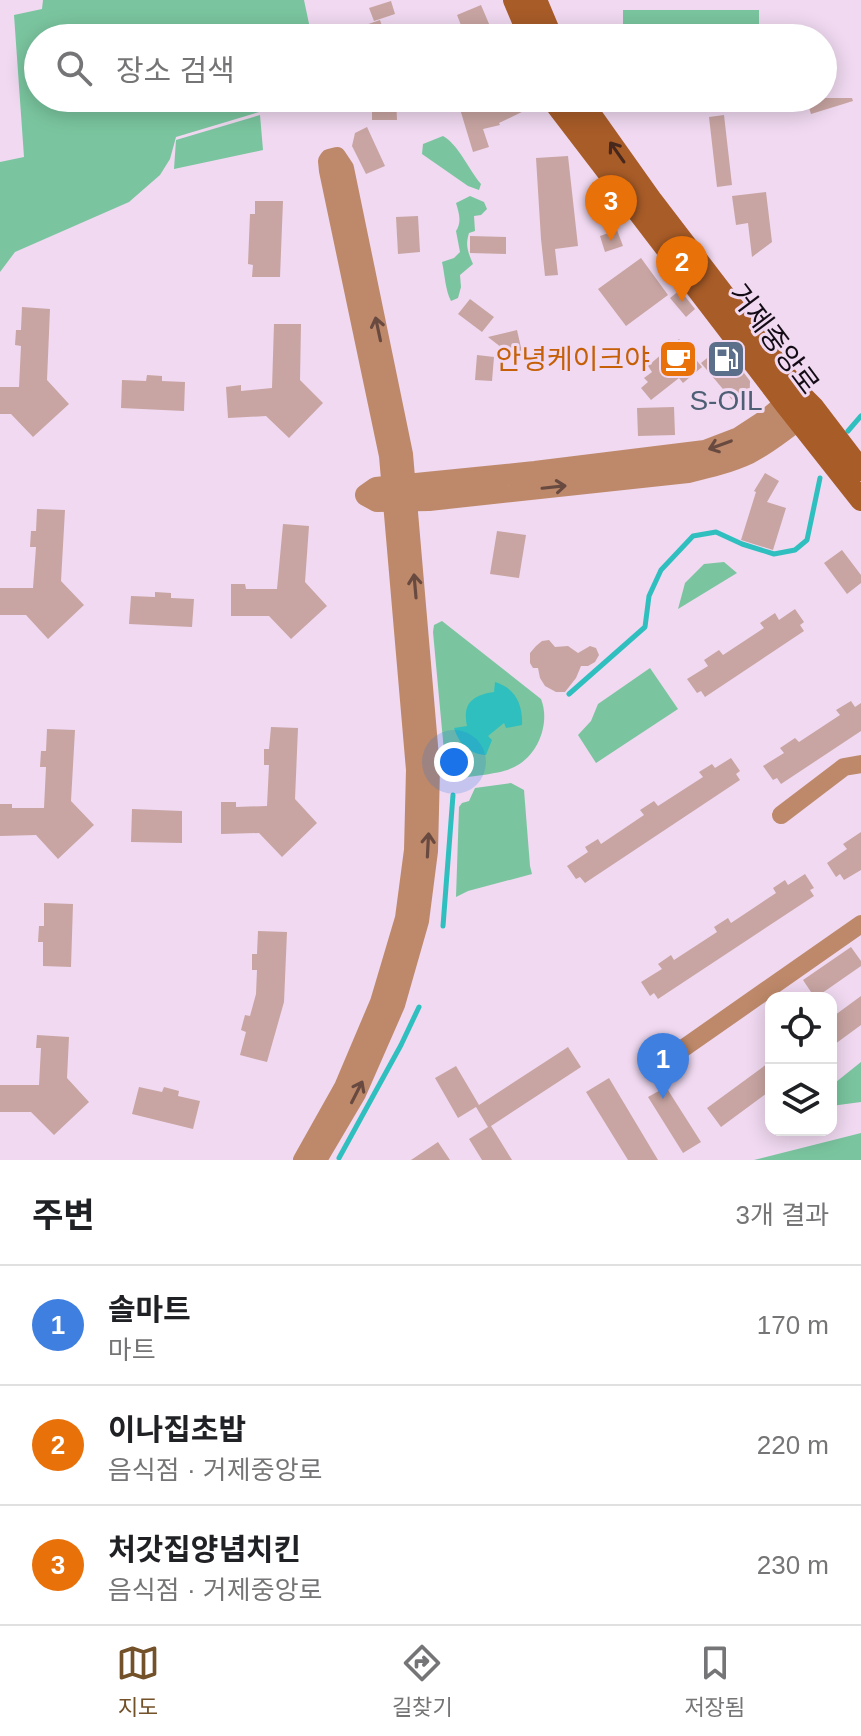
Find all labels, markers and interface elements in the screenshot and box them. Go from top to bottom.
search box [24,24,837,112]
icon: search [52,46,96,90]
text: 장소 검색 [116,54,235,87]
one-way arrow [609,142,626,163]
pin: 3 [585,175,637,241]
pin: 2 [656,236,708,302]
street label: 거제중앙로 [723,278,825,400]
one-way arrow [370,316,385,342]
cafe icon: 안녕케이크야 [657,338,699,380]
fuel station icon: S-OIL [705,338,747,380]
place label: 안녕케이크야 [495,344,650,375]
place label: S-OIL [689,385,763,416]
one-way arrow [708,439,733,453]
one-way arrow [540,480,567,495]
one-way arrow [407,573,422,600]
your location [434,742,474,782]
one-way arrow [421,832,436,859]
map controls [765,992,837,1136]
button: locate [765,992,837,1064]
pin: 1 [637,1033,689,1099]
button: layers [765,1064,837,1136]
one-way arrow [350,1081,365,1105]
text: 주변 [32,1196,95,1234]
text: 3개 결과 [736,1200,829,1230]
text: 솔마트 [108,1293,191,1326]
text: 1 [51,1310,65,1340]
text: 170 m [757,1310,829,1340]
text: 마트 [108,1335,156,1365]
text: 이나집초밥 [108,1413,246,1446]
text: 2 [51,1430,65,1460]
text: 220 m [757,1430,829,1460]
text: 음식점 · 거제중앙로 [108,1455,322,1485]
text: 처갓집양념치킨 [108,1533,301,1566]
text: 3 [51,1550,65,1580]
text: 230 m [757,1550,829,1580]
text: 음식점 · 거제중앙로 [108,1575,322,1605]
tab: 지도 [116,1641,160,1721]
tab: 길찾기 [392,1641,453,1721]
tab: 저장됨 [684,1641,745,1721]

